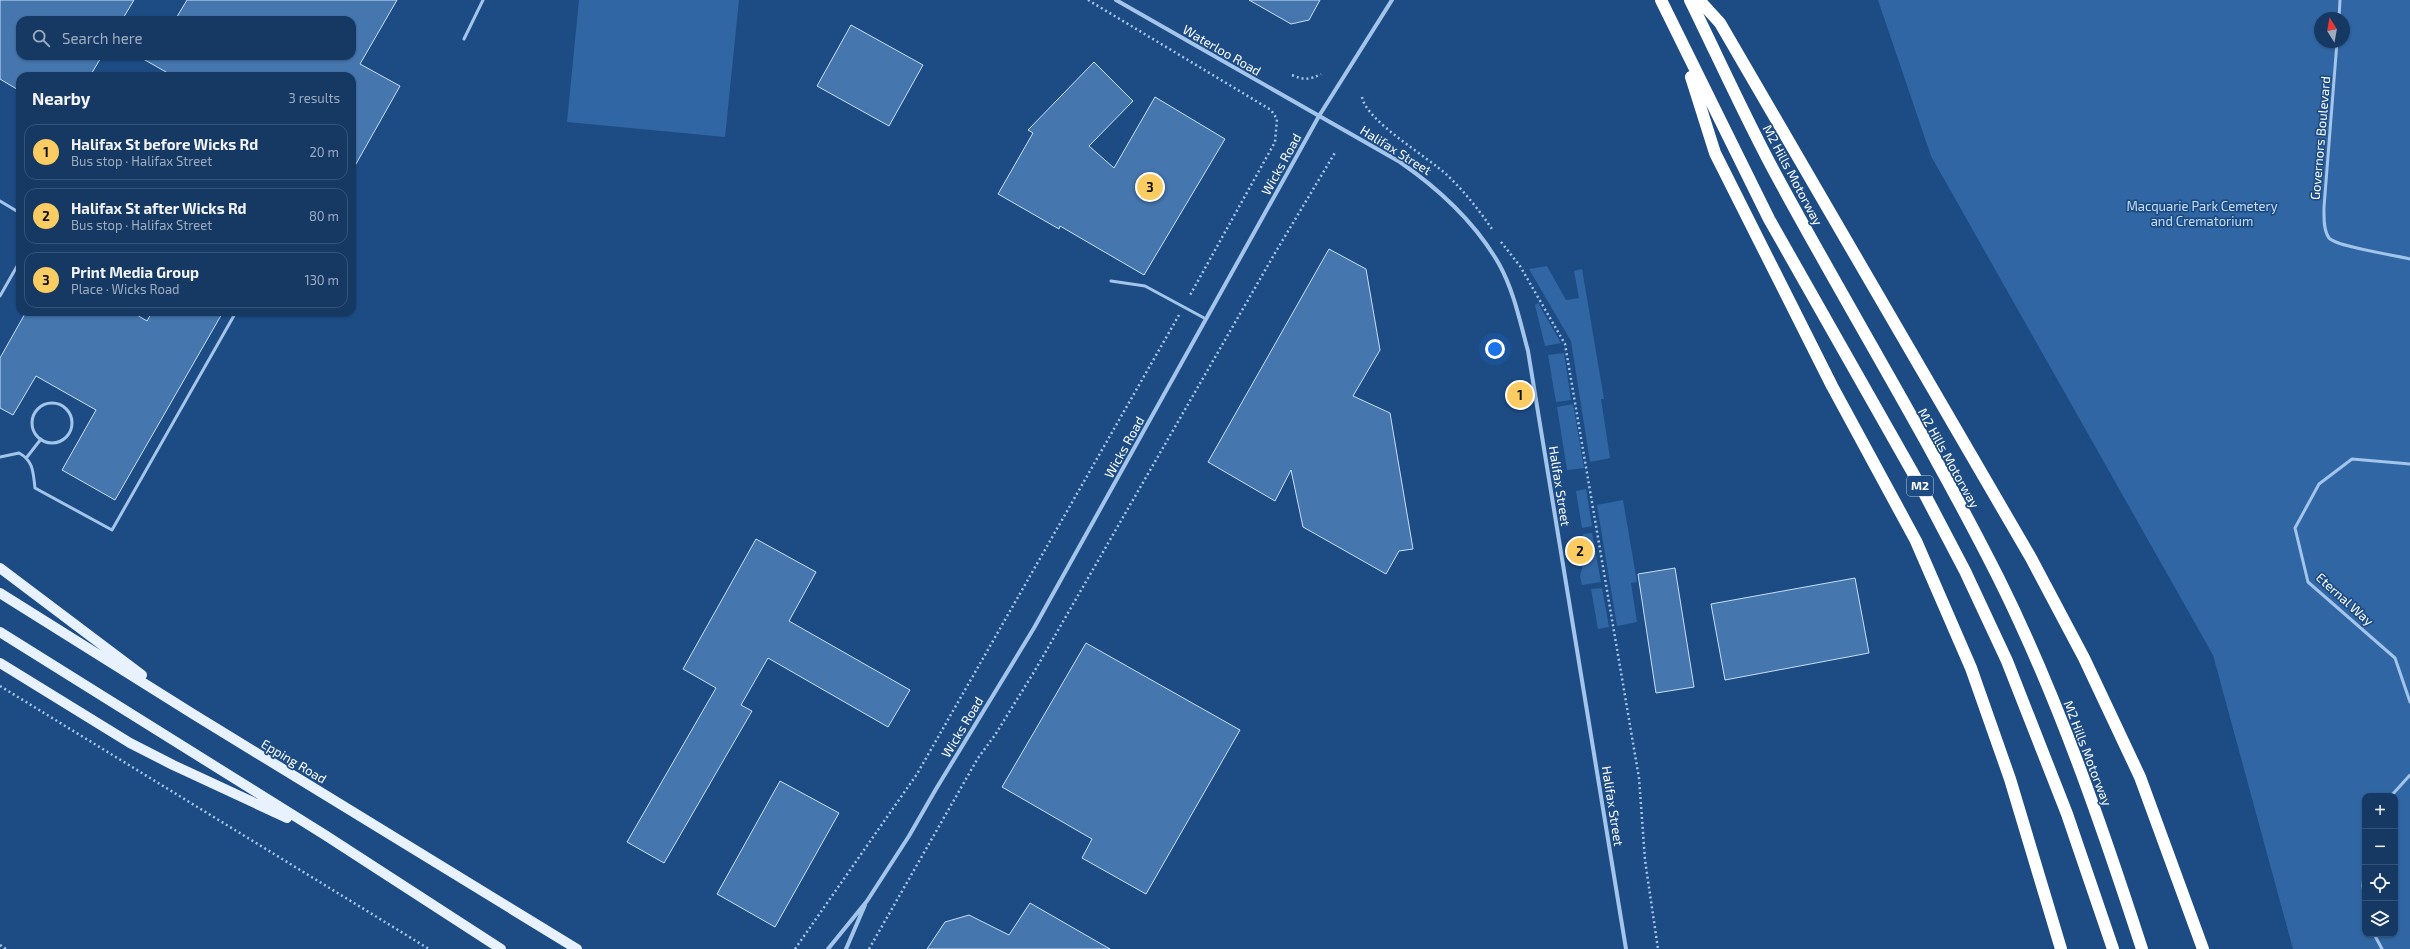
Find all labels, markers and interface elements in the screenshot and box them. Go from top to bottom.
north arrow [2314,12,2350,48]
search box [16,16,356,60]
street label: Waterloo Road [1180,21,1264,79]
icon: search [30,27,52,49]
text: Search here [62,29,143,47]
street label: Governors Boulevard [2307,75,2333,201]
text: Nearby [32,88,90,108]
text: 3 results [289,90,340,106]
street label: Halifax Street [1357,122,1435,178]
street label: M2 Hills Motorway [1760,122,1826,228]
street label: Wicks Road [1258,130,1304,198]
text: Halifax St before Wicks Rd [71,135,258,153]
text: 1 [43,144,49,160]
text: 20 m [310,144,339,160]
text: Bus stop · Halifax Street [71,153,212,169]
pin: 3 [1137,172,1163,202]
park label: Macquarie Park Cemetery and Crematorium [2126,198,2278,229]
text: Halifax St after Wicks Rd [71,199,247,217]
text: 2 [42,208,50,224]
text: 80 m [309,208,339,224]
text: Bus stop · Halifax Street [71,217,212,233]
text: Print Media Group [71,263,199,281]
text: 3 [42,272,50,288]
text: 130 m [304,272,339,288]
text: Place · Wicks Road [71,281,180,297]
your location [1485,339,1505,359]
pin: 1 [1507,380,1533,410]
street label: M2 Hills Motorway [1915,405,1983,511]
street label: Wicks Road [1101,413,1147,481]
street label: Halifax Street [1546,445,1574,527]
road number: M2 [1907,476,1933,496]
pin: 2 [1567,536,1593,566]
street label: Eternal Way [2313,569,2377,629]
street label: Wicks Road [938,694,986,760]
street label: M2 Hills Motorway [2061,698,2116,808]
street label: Epping Road [258,735,330,787]
street label: Halifax Street [1599,765,1627,847]
map controls [2362,793,2398,937]
button: + [2362,793,2398,829]
button: − [2362,829,2398,865]
button: locate [2362,865,2398,901]
button: layers [2362,901,2398,937]

